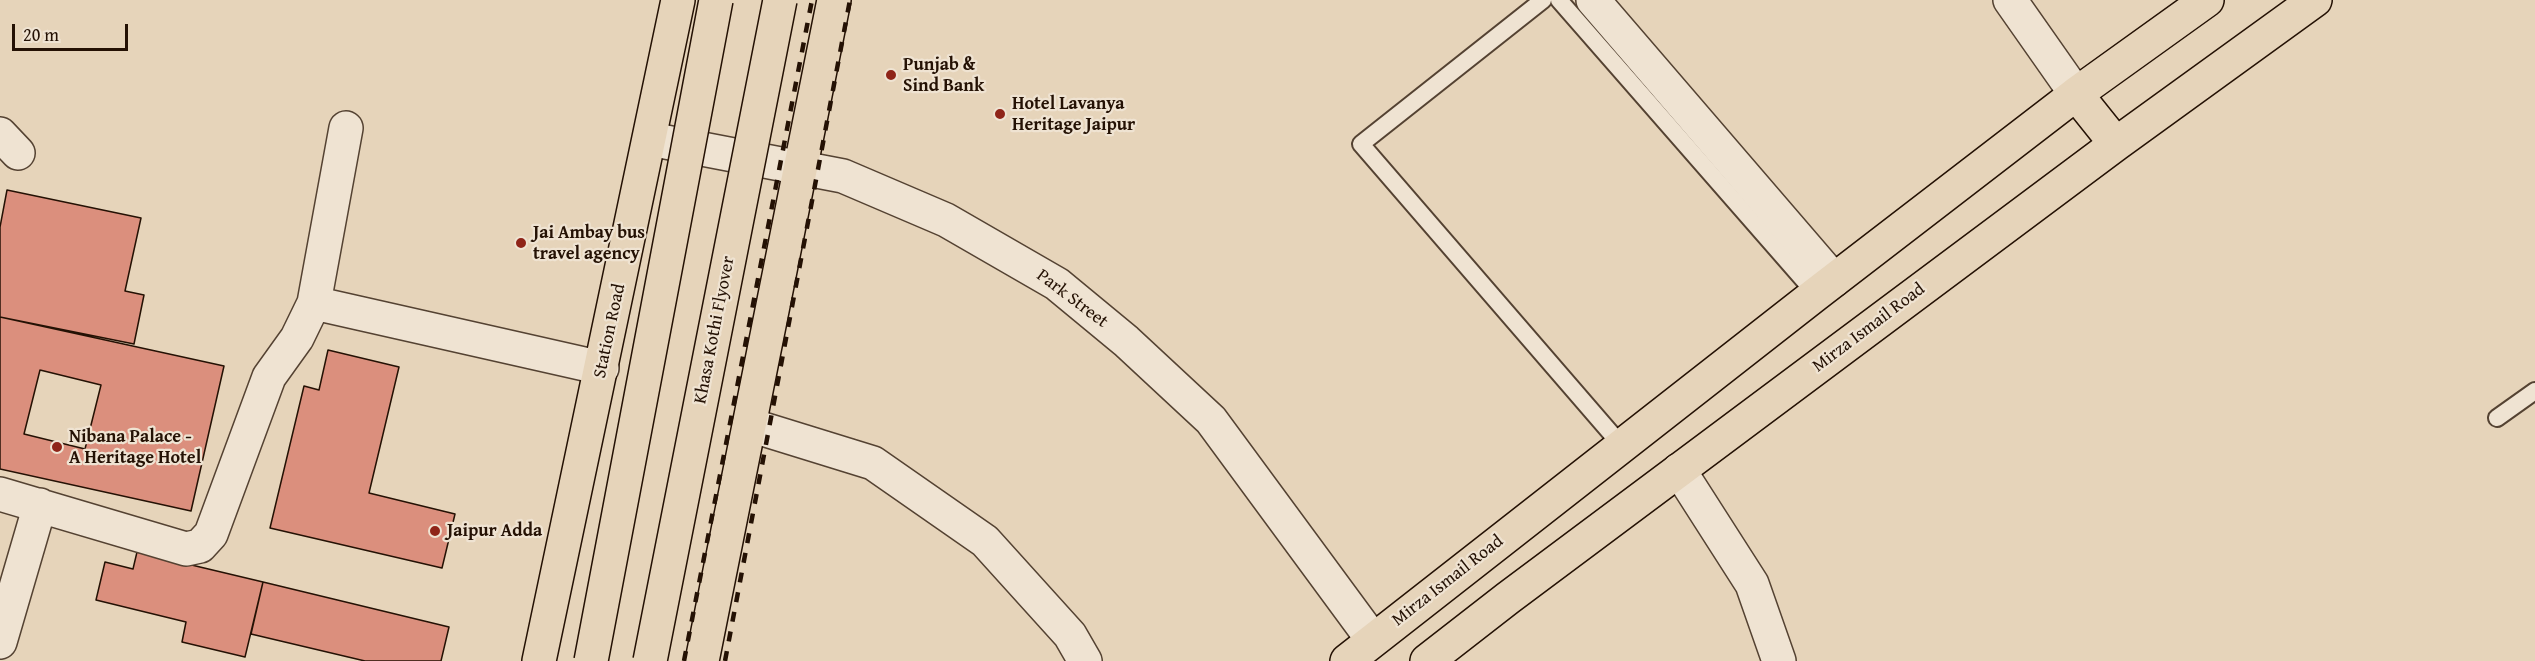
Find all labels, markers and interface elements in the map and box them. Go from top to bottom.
scale bar [15,12,130,50]
text: 20 m [23,21,59,48]
place label: Punjab & Sind Bank [903,54,984,97]
marker: Punjab & Sind Bank [884,68,898,82]
place label: Hotel Lavanya Heritage Jaipur [1012,93,1135,136]
marker: Hotel Lavanya Heritage Jaipur [993,107,1007,121]
place label: Jai Ambay bus travel agency [533,222,645,264]
marker: Jai Ambay bus travel agency [514,236,528,250]
street label: Khasa Kothi Flyover [690,254,740,406]
street label: Park Street [1032,265,1112,333]
street label: Mirza Ismail Road [1809,279,1929,377]
street label: Station Road [589,282,631,380]
place label: Nibana Palace - A Heritage Hotel [69,426,201,468]
marker: Nibana Palace - A Heritage Hotel [50,440,64,454]
place label: Jaipur Adda [447,520,542,542]
marker: Jaipur Adda [428,524,442,538]
street label: Mirza Ismail Road [1388,531,1508,631]

